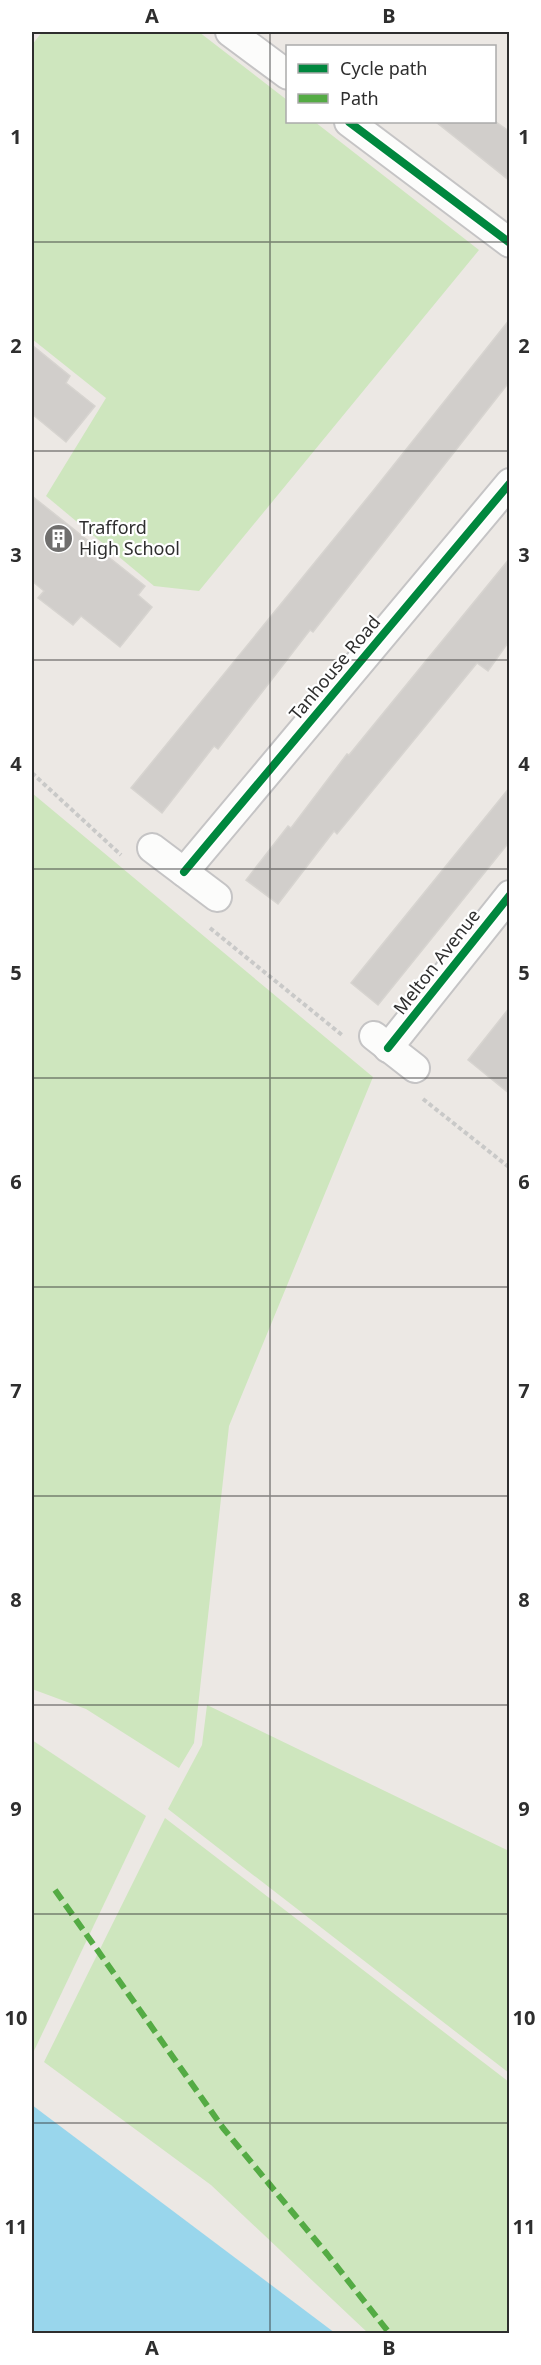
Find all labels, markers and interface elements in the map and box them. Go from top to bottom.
text: A [145,2,159,29]
text: B [382,2,396,29]
legend [286,45,496,123]
text: Cycle path [340,56,427,80]
text: Path [340,86,379,110]
text: 1 [10,123,22,150]
text: 1 [518,123,530,150]
text: 2 [10,332,22,359]
text: 2 [518,332,530,359]
place label: Trafford High School [79,515,180,560]
building icon: Trafford High School [42,522,74,554]
text: 3 [10,541,22,568]
text: 3 [518,541,530,568]
street label: Tanhouse Road [283,610,385,725]
text: 4 [10,750,22,777]
text: 4 [518,750,530,777]
street label: Melton Avenue [388,904,485,1019]
text: 5 [10,959,22,986]
text: 5 [518,959,530,986]
text: 6 [10,1168,22,1195]
text: 6 [518,1168,530,1195]
text: 7 [10,1377,22,1404]
text: 7 [518,1377,530,1404]
text: 8 [10,1586,22,1613]
text: 8 [518,1586,530,1613]
text: 9 [10,1795,22,1822]
text: 9 [518,1795,530,1822]
text: 10 [5,2004,27,2031]
text: 10 [513,2004,535,2031]
text: 11 [5,2213,27,2240]
text: 11 [513,2213,535,2240]
text: A [145,2334,159,2361]
text: B [382,2334,396,2361]

